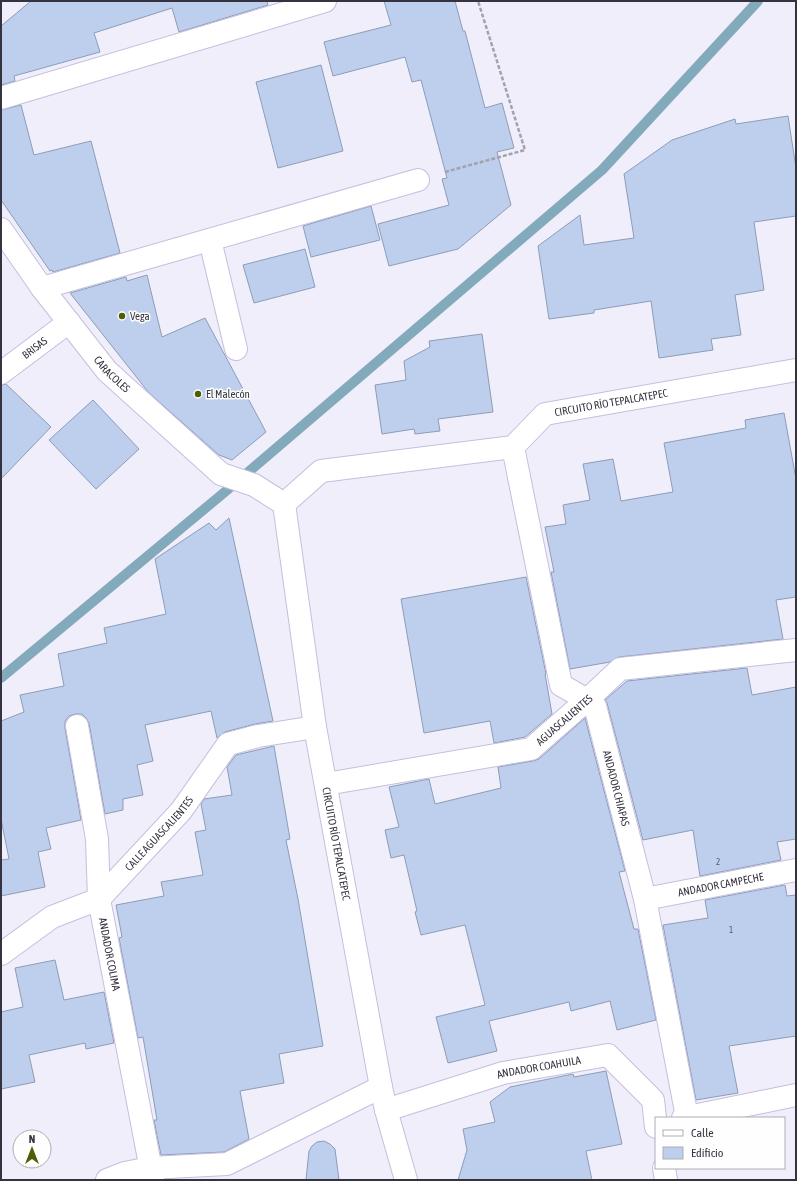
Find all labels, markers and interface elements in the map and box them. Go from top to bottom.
place label: Vega [130,310,150,322]
marker: Vega [117,311,127,321]
street label: BRISAS [20,334,50,361]
street label: CARACOLES [92,354,133,395]
street label: CIRCUITO RÍO TEPALCATEPEC [553,387,668,418]
place label: El Malecón [206,388,250,400]
marker: El Malecón [193,389,203,399]
street label: AGUASCALIENTES [534,692,595,748]
street label: ANDADOR CHIAPAS [601,749,632,828]
street label: CIRCUITO RÍO TEPALCATEPEC [320,786,353,901]
street label: CALLE AGUASCALIENTES [122,794,195,873]
house number: 2 [716,857,720,867]
street label: ANDADOR CAMPECHE [677,870,765,899]
street label: ANDADOR COLIMA [97,917,123,992]
house number: 1 [729,925,733,935]
street label: ANDADOR COAHUILA [495,1054,582,1081]
legend [655,1117,785,1169]
text: Calle [691,1126,714,1140]
north arrow [12,1129,52,1169]
text: N [29,1133,35,1145]
text: Edificio [691,1146,724,1160]

